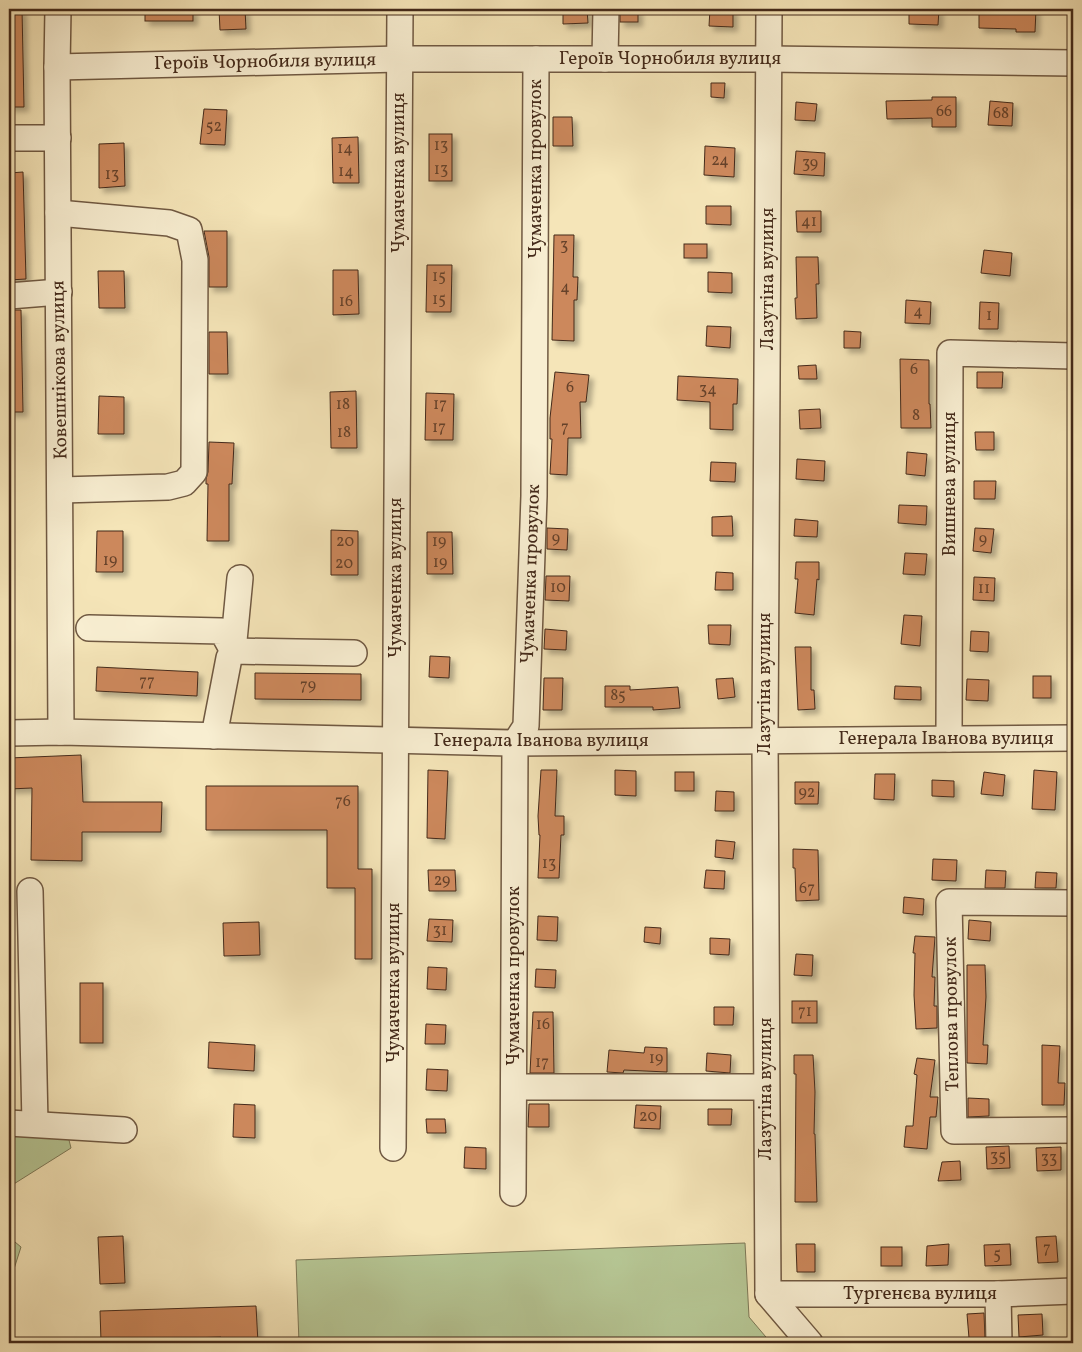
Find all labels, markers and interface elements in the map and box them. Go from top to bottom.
street label: Героїв Чорнобиля вулиця [559,46,781,72]
street label: Героїв Чорнобиля вулиця [154,47,376,77]
street label: Чумаченка провулок [523,79,549,259]
street label: Чумаченка вулиця [386,93,412,253]
house number: 66 [936,101,952,123]
house number: 68 [993,103,1009,125]
house number: 52 [206,116,222,138]
house number: 13 [434,135,448,157]
house number: 14 [337,138,353,160]
house number: 24 [711,150,729,172]
house number: 39 [802,153,818,175]
house number: 13 [434,159,448,181]
house number: 14 [338,161,354,183]
house number: 13 [105,164,119,186]
street label: Лазутіна вулиця [755,208,781,350]
house number: 41 [801,211,817,233]
house number: 3 [560,235,568,257]
house number: 15 [432,266,446,288]
house number: 4 [560,277,570,299]
street label: Ковешнікова вулиця [45,280,75,460]
house number: 15 [432,289,446,311]
house number: 16 [339,291,353,313]
house number: 4 [913,301,923,323]
house number: 1 [986,305,992,327]
house number: 6 [910,359,918,381]
house number: 6 [566,377,574,399]
house number: 34 [699,379,717,401]
house number: 18 [336,394,350,416]
house number: 17 [433,394,447,416]
house number: 8 [912,405,920,427]
street label: Вишнева вулиця [937,411,963,556]
house number: 17 [432,417,446,439]
house number: 7 [561,417,569,439]
house number: 18 [337,422,351,444]
street label: Чумаченка провулок [515,484,547,664]
street label: Чумаченка вулиця [383,498,409,658]
house number: 9 [552,528,560,550]
house number: 9 [979,529,987,551]
house number: 20 [336,531,354,553]
house number: 19 [432,531,446,553]
house number: 19 [103,550,117,572]
house number: 19 [433,552,447,574]
house number: 20 [335,553,353,575]
house number: 10 [550,577,566,599]
house number: 11 [978,578,990,600]
street label: Лазутіна вулиця [752,613,778,755]
house number: 77 [139,671,155,693]
house number: 79 [300,675,316,697]
house number: 85 [610,685,626,707]
street label: Генерала Іванова вулиця [838,726,1054,752]
street label: Генерала Іванова вулиця [433,728,649,754]
house number: 92 [799,782,815,804]
house number: 76 [335,791,351,813]
house number: 13 [542,853,556,875]
house number: 29 [434,870,450,892]
house number: 67 [799,878,815,900]
street label: Чумаченка провулок [501,886,527,1066]
street label: Чумаченка вулиця [381,903,407,1063]
house number: 31 [433,920,447,942]
street label: Теплова провулок [938,937,966,1091]
house number: 71 [798,1001,812,1023]
house number: 16 [536,1014,550,1036]
street label: Лазутіна вулиця [753,1018,779,1160]
house number: 19 [649,1048,663,1070]
house number: 17 [535,1052,549,1074]
house number: 20 [639,1106,657,1128]
house number: 35 [990,1146,1006,1168]
house number: 33 [1041,1148,1057,1170]
house number: 7 [1043,1238,1051,1260]
house number: 5 [993,1244,1001,1266]
street label: Тургенєва вулиця [843,1281,997,1307]

